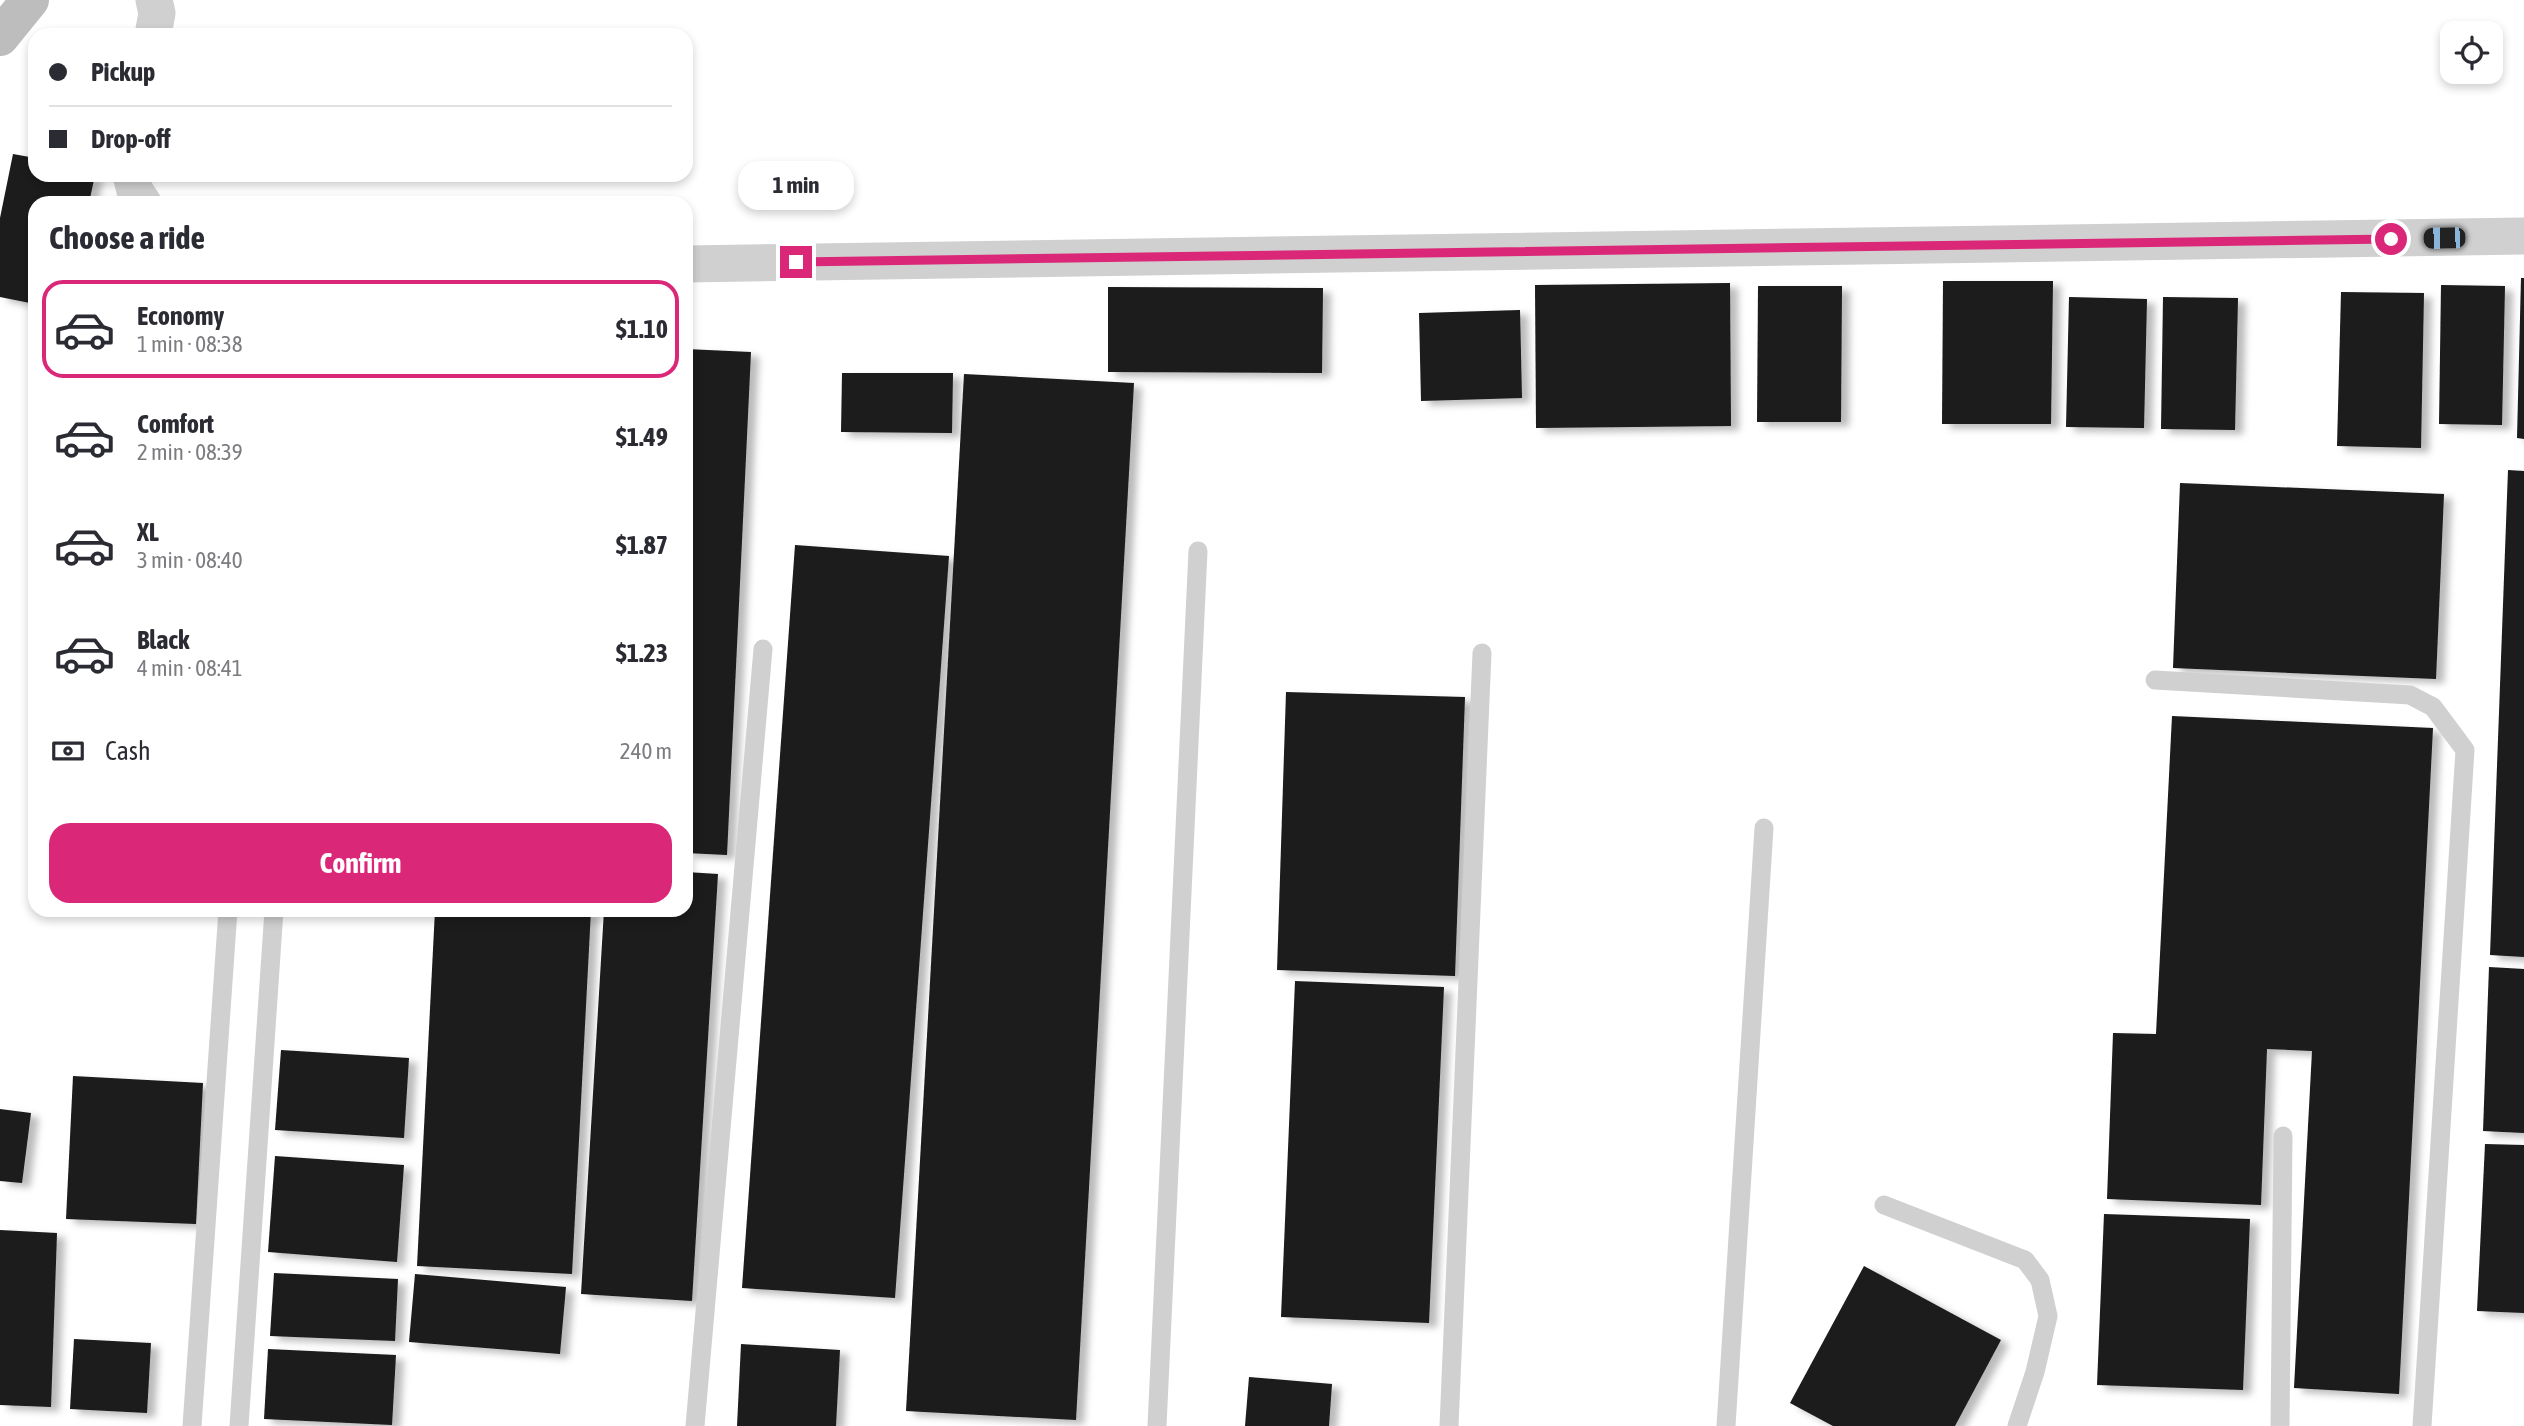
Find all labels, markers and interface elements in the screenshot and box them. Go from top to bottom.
map controls [2440,21,2503,84]
button: locate [2440,21,2503,84]
text: Pickup [91,57,155,87]
text: Drop-off [91,124,171,154]
callout: 1 min [738,160,854,210]
text: 1 min [773,172,819,198]
text: Choose a ride [49,219,205,256]
route start [2375,223,2407,255]
car [2423,227,2466,249]
route end [780,246,812,278]
icon: car [53,298,116,361]
text: Economy [137,301,224,331]
text: $1.10 [616,314,668,344]
text: 1 min · 08:38 [137,331,243,357]
icon: car [53,406,116,469]
text: Comfort [137,409,214,439]
text: $1.49 [616,422,668,452]
text: 2 min · 08:39 [137,439,243,465]
icon: car [53,514,116,577]
text: XL [137,517,159,547]
text: $1.87 [616,530,668,560]
text: 3 min · 08:40 [137,547,243,573]
icon: car [53,622,116,685]
text: Black [137,625,189,655]
text: $1.23 [616,638,668,668]
text: 4 min · 08:41 [137,655,243,681]
icon: cash [49,732,87,770]
text: Cash [105,736,151,766]
text: 240 m [620,738,672,764]
button: Confirm [49,823,672,903]

